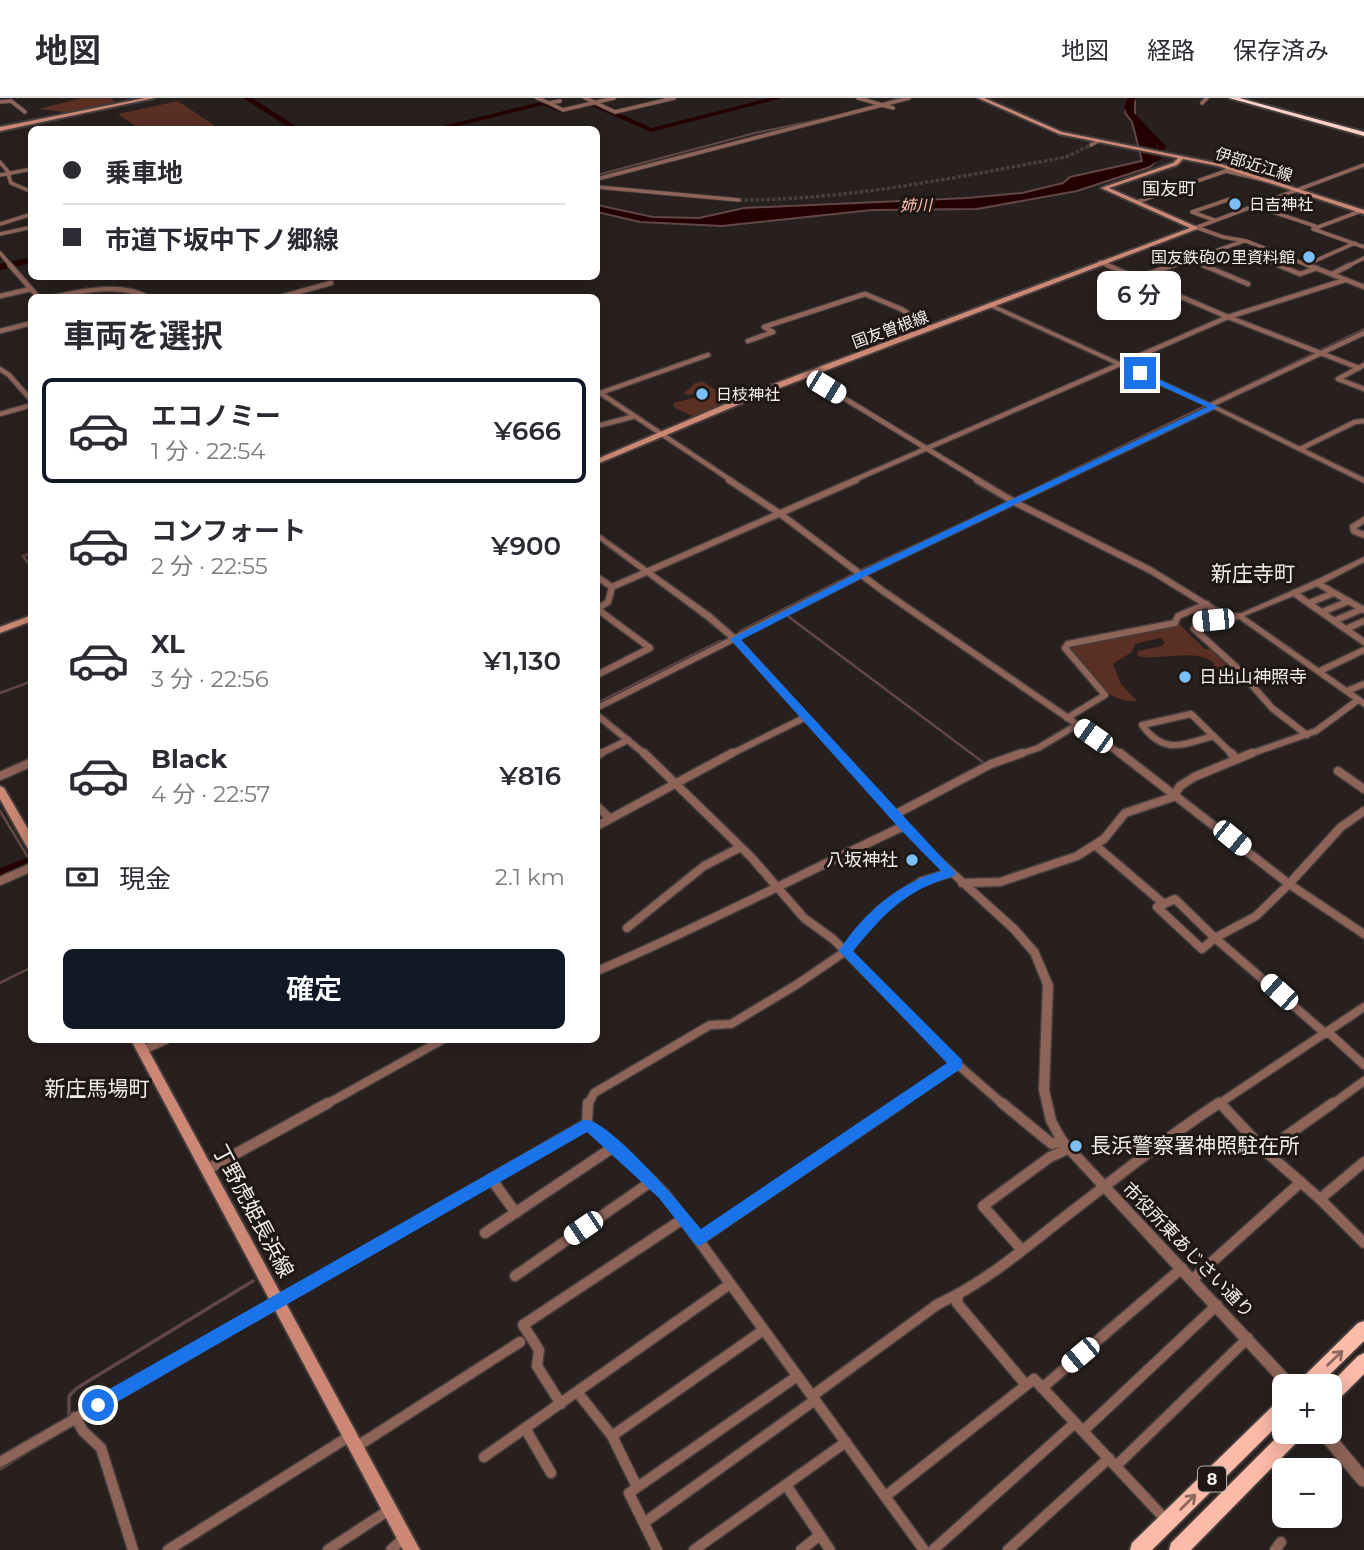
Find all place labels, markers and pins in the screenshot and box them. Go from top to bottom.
place label: 日吉神社 [1249,195,1313,214]
marker: 日吉神社 [1227,196,1243,212]
place label: 国友鉄砲の里資料館 [1151,248,1295,267]
marker: 国友鉄砲の里資料館 [1301,249,1317,265]
place label: 日枝神社 [716,385,780,404]
marker: 日枝神社 [694,386,710,402]
place label: 日出山神照寺 [1199,666,1307,688]
marker: 日出山神照寺 [1177,669,1193,685]
place label: 八坂神社 [826,849,898,871]
marker: 八坂神社 [904,852,920,868]
place label: 長浜警察署神照駐在所 [1090,1133,1300,1158]
marker: 長浜警察署神照駐在所 [1068,1138,1084,1154]

